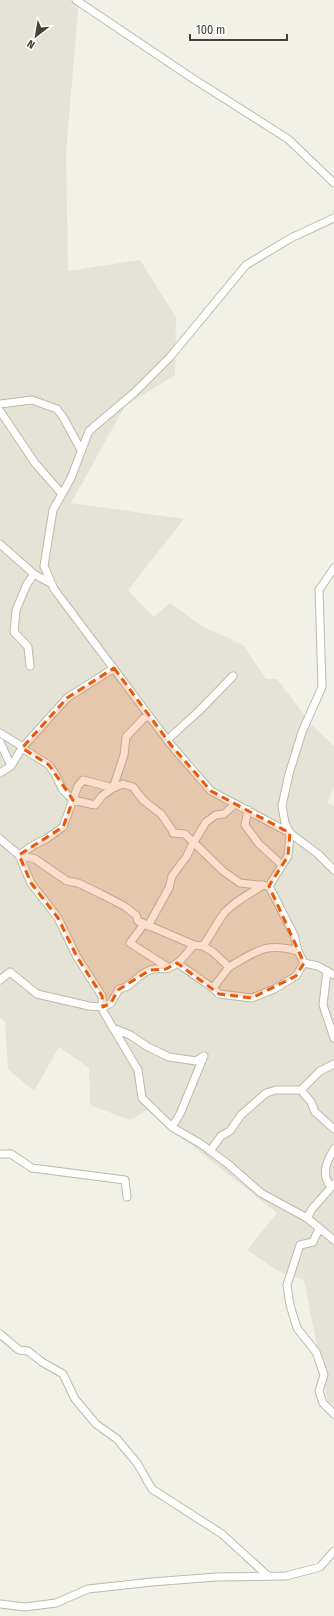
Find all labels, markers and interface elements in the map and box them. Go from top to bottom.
north arrow [16,16,56,56]
scale bar [190,16,287,42]
text: 100 m [196,23,225,37]
text: N [25,37,37,51]

